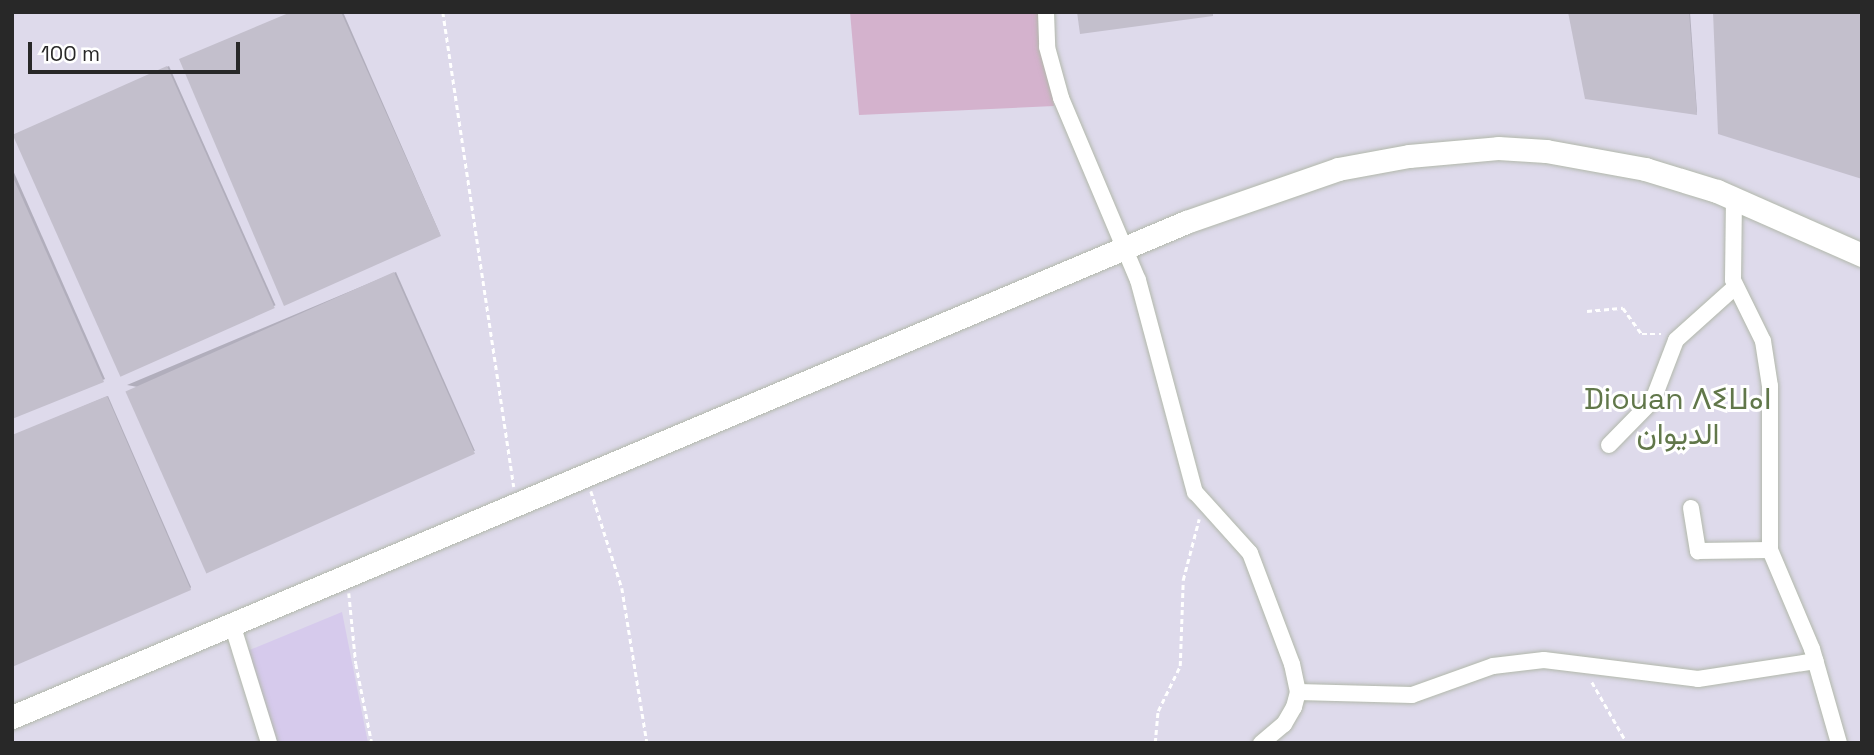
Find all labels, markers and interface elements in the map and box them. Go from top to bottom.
scale bar [32,28,243,72]
text: 100 m [41,40,100,67]
district label: Diouan ⴷⵉⵡⴰⵏ الديوان [1584,381,1772,452]

